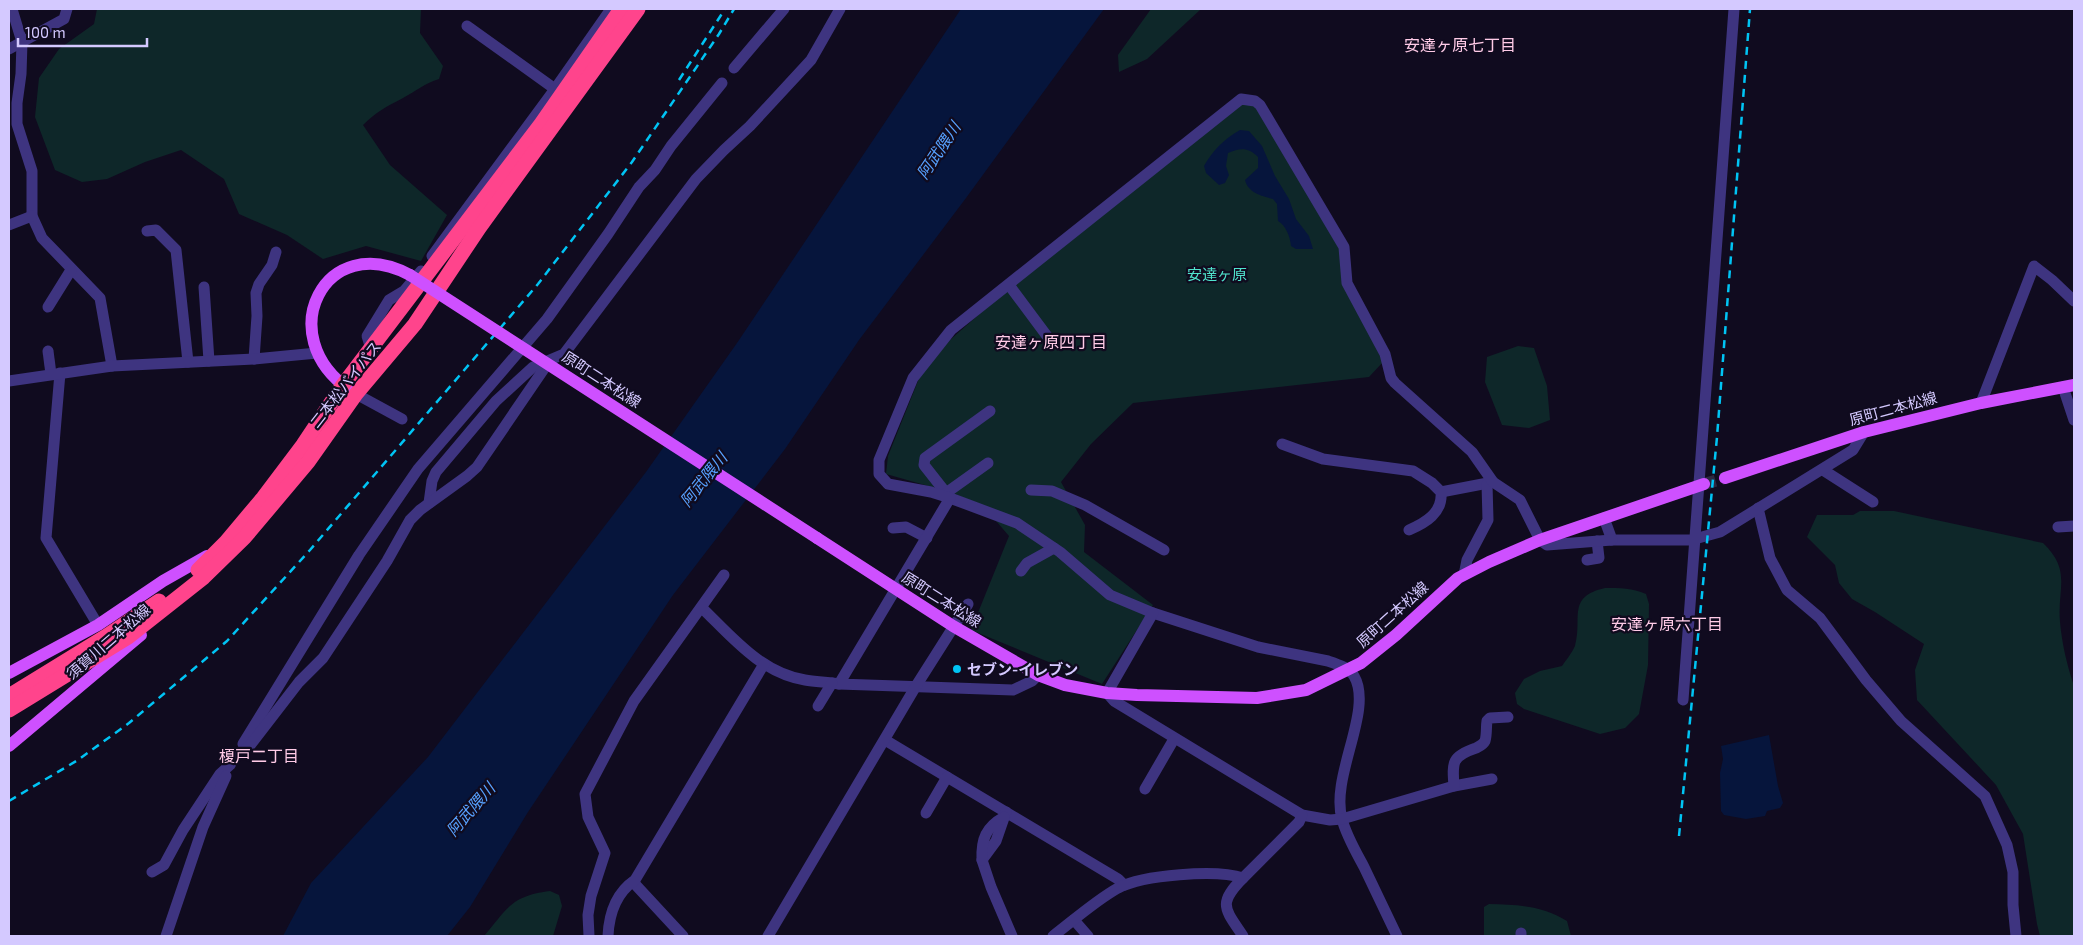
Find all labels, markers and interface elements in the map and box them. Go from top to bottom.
scale bar [18,15,146,47]
text: 100 m [25,23,66,41]
district label: 安達ヶ原七丁目 [1404,35,1516,54]
water label: 阿武隈川 [912,117,965,182]
park label: 安達ヶ原 [1187,265,1247,283]
district label: 安達ヶ原四丁目 [995,332,1107,351]
street label: 二本松バイパス [306,337,384,431]
street label: 原町二本松線 [559,347,645,411]
street label: 原町二本松線 [1847,388,1939,428]
water label: 阿武隈川 [675,447,732,510]
street label: 原町二本松線 [899,568,985,630]
street label: 原町二本松線 [1353,577,1431,651]
street label: 須賀川二本松線 [62,600,154,682]
district label: 安達ヶ原六丁目 [1611,614,1723,633]
place label: セブン-イレブン [967,660,1078,678]
marker: セブン-イレブン [951,663,963,675]
district label: 榎戸二丁目 [219,746,299,765]
water label: 阿武隈川 [442,777,499,839]

